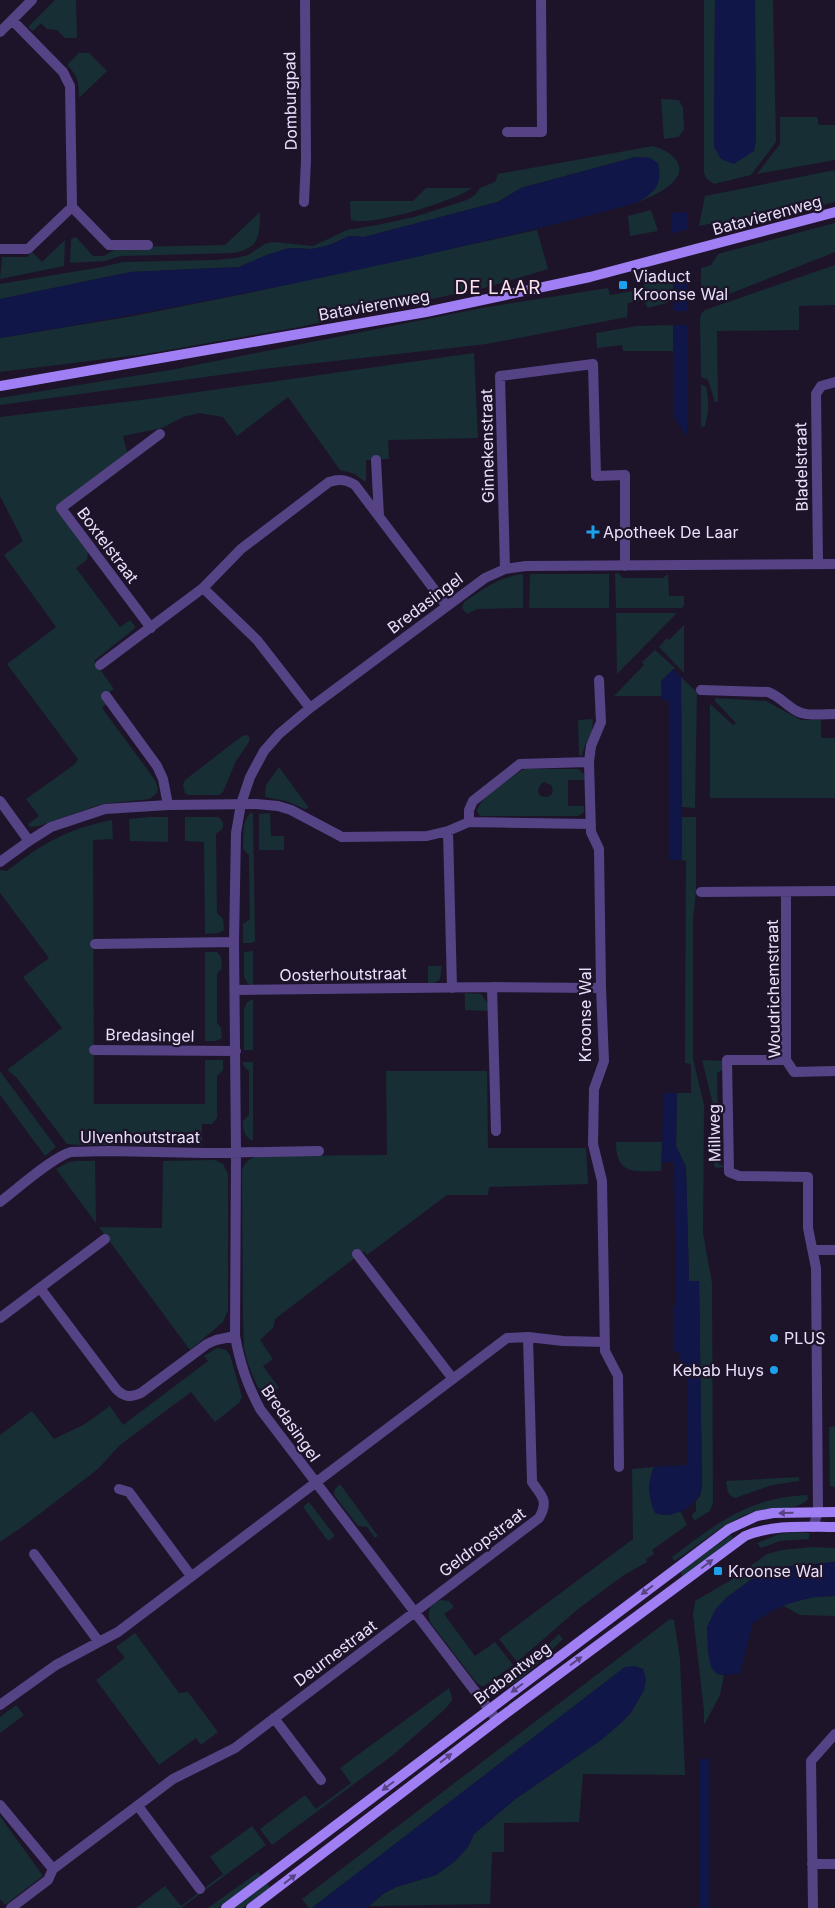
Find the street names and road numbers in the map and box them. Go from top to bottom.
street label: Domburgpad [279,51,301,151]
street label: Batavierenweg [710,191,824,239]
street label: Batavierenweg [317,285,431,325]
street label: Ginnekenstraat [476,389,498,503]
street label: Bladelstraat [790,422,812,512]
street label: Boxtelstraat [73,503,143,587]
street label: Bredasingel [383,568,467,638]
street label: Woudrichemstraat [762,919,784,1059]
street label: Oosterhoutstraat [279,963,407,985]
street label: Kroonse Wal [575,967,595,1063]
street label: Bredasingel [105,1024,195,1046]
street label: Millweg [703,1104,725,1162]
street label: Ulvenhoutstraat [80,1127,200,1147]
street label: Bredasingel [257,1381,325,1465]
street label: Geldropstraat [435,1503,529,1581]
street label: Deurnestraat [290,1615,380,1691]
street label: Brabantweg [470,1638,554,1708]

